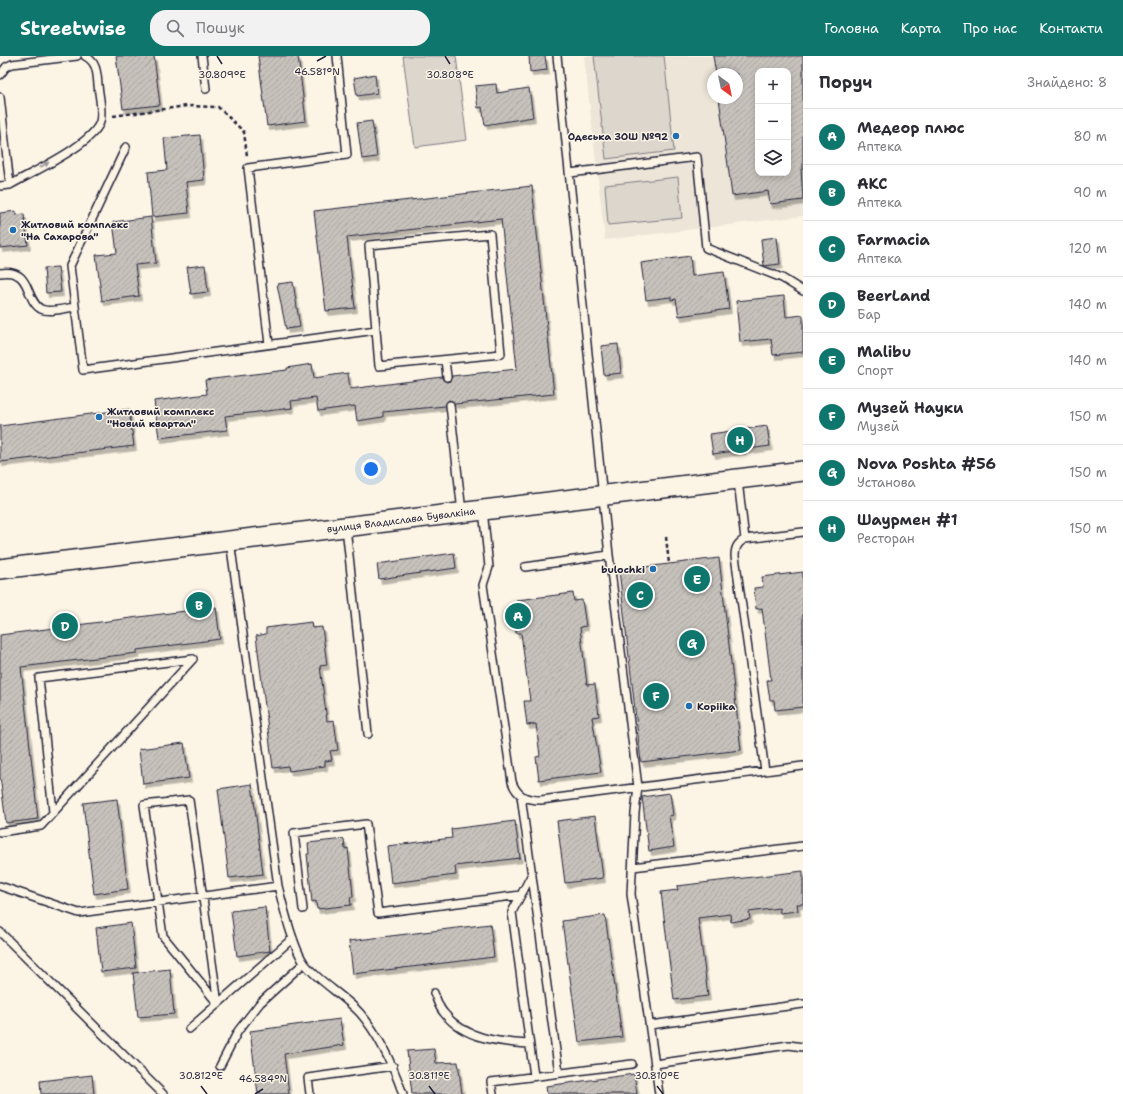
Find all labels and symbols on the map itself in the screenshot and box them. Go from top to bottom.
text: 46.581°N [294,65,340,78]
text: 30.809°E [198,68,246,81]
text: 30.808°E [426,68,474,81]
north arrow [707,68,743,104]
place label: Одеська ЗОШ №92 [568,130,668,143]
marker: Одеська ЗОШ №92 [671,131,681,141]
one-way arrow [38,162,50,169]
place label: Житловий комплекс "На Сахарова" [21,218,128,243]
marker: Житловий комплекс "На Сахарова" [8,225,18,235]
place label: Житловий комплекс "Новий квартал" [107,405,214,430]
marker: Житловий комплекс "Новий квартал" [94,412,104,422]
pin: H [727,425,753,455]
your location [361,459,381,479]
street label: вулиця Владислава Бувалкіна [326,504,477,536]
place label: bulochki [601,563,645,576]
marker: bulochki [648,564,658,574]
pin: E [684,564,710,594]
pin: C [627,580,653,610]
pin: B [186,590,212,620]
pin: A [505,601,531,631]
pin: D [52,611,78,641]
pin: G [679,628,705,658]
pin: F [643,681,669,711]
place label: Kopiika [697,700,736,713]
marker: Kopiika [684,701,694,711]
text: 30.812°E [179,1069,223,1082]
text: 30.811°E [408,1069,450,1082]
text: 30.810°E [635,1069,679,1082]
text: 46.584°N [239,1072,287,1085]

